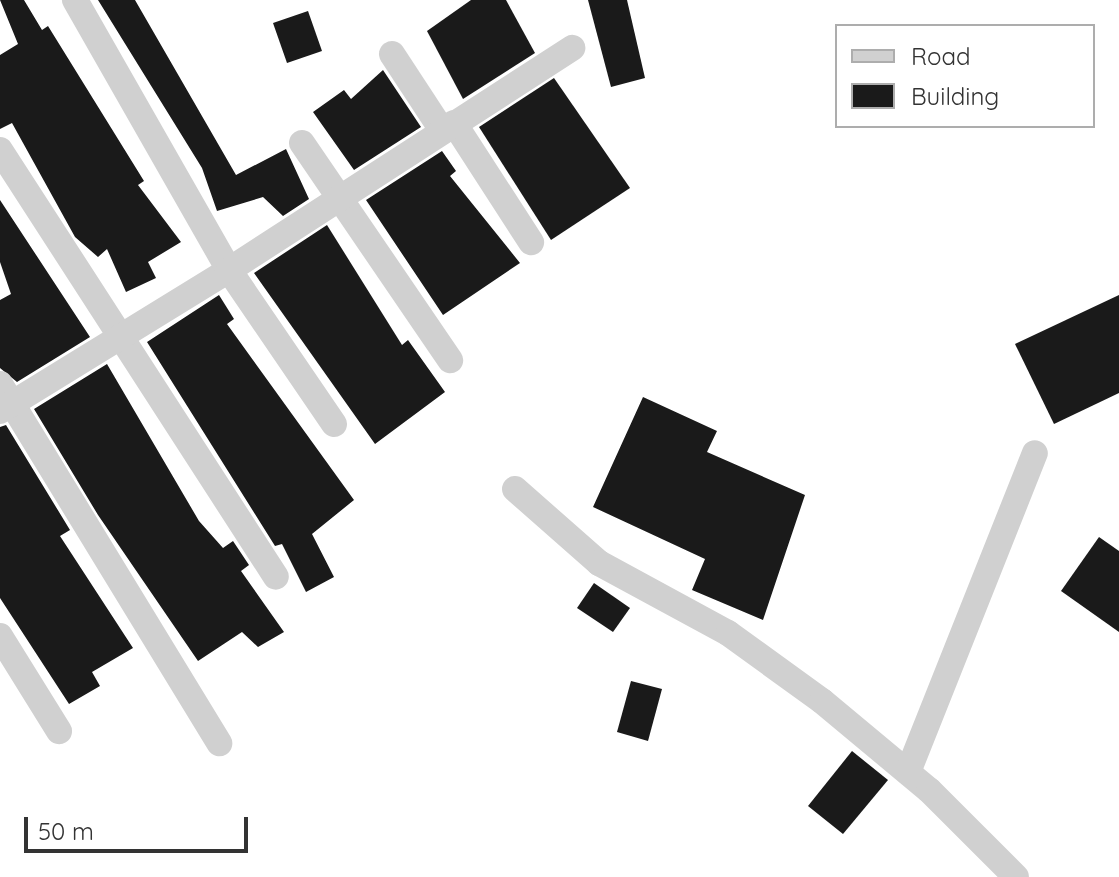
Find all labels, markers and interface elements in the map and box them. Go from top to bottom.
legend [835,24,1095,128]
text: Road [911,41,971,71]
text: Building [911,81,999,111]
scale bar [28,801,252,851]
text: 50 m [38,816,94,846]

